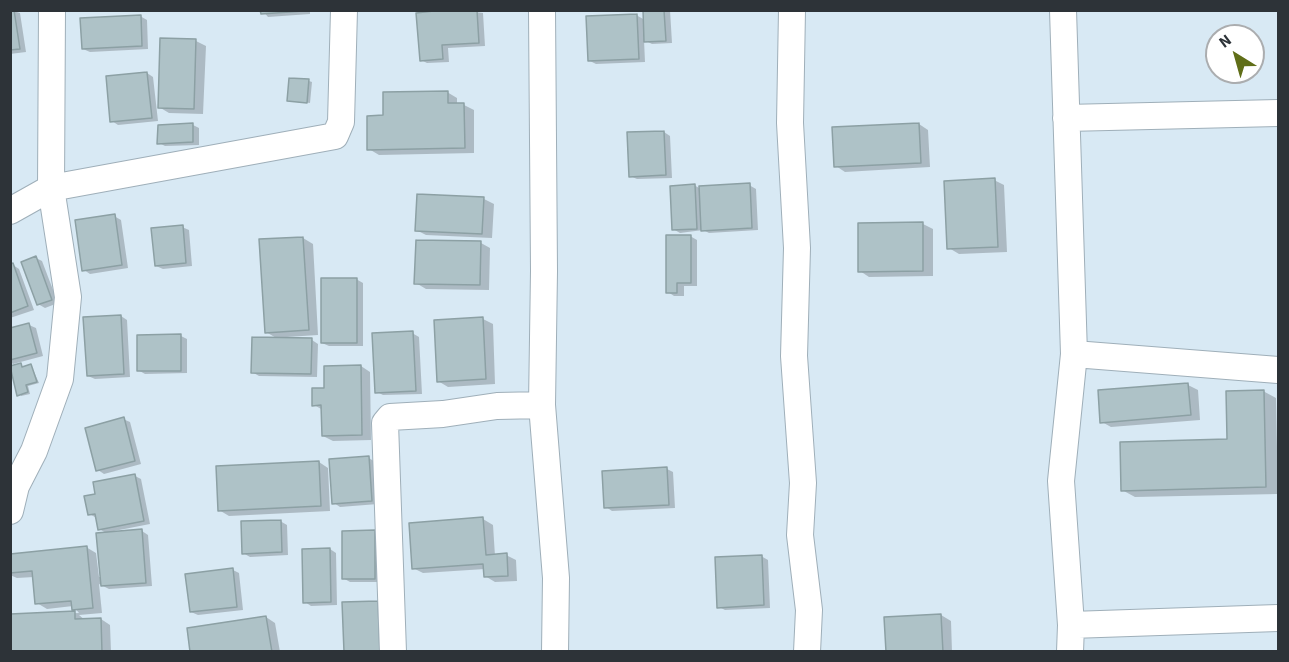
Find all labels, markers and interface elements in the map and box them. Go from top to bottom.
north arrow [1205,24,1265,84]
text: N [1214,29,1236,53]

